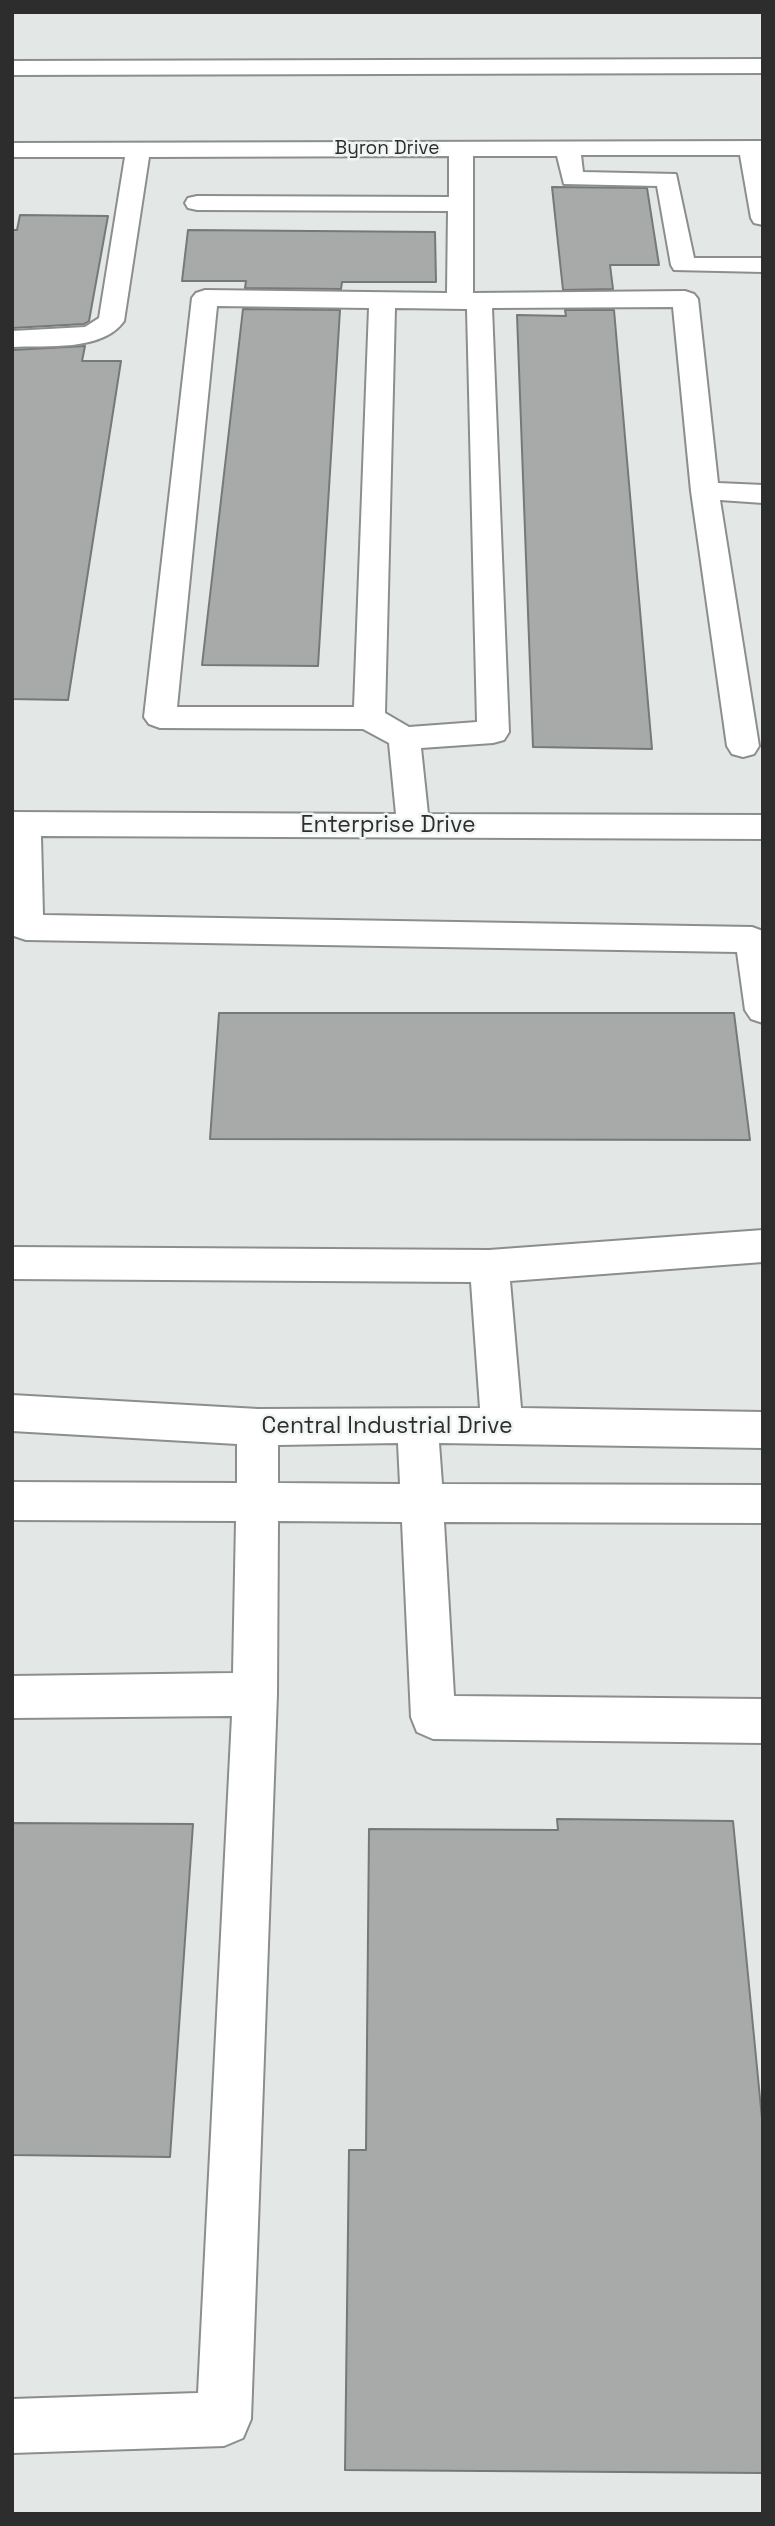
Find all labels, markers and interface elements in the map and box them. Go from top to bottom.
street label: Byron Drive [335,138,439,160]
street label: Enterprise Drive [300,812,476,840]
street label: Central Industrial Drive [261,1413,513,1441]

